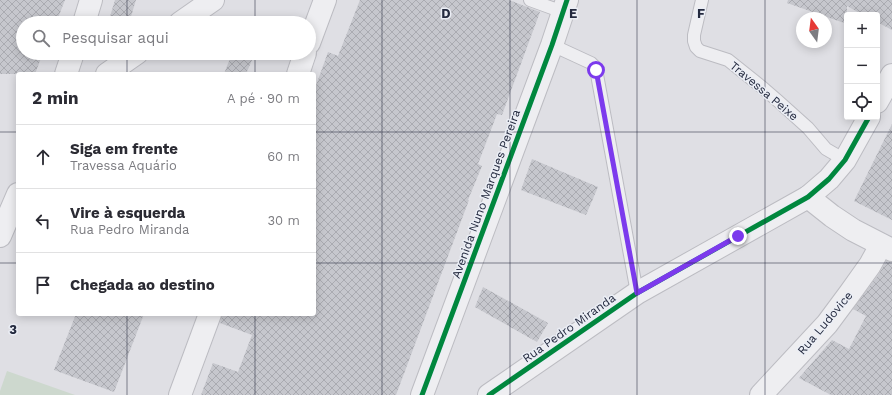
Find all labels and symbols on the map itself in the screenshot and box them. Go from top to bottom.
text: D [441,6,451,21]
text: E [569,6,577,21]
text: F [697,6,705,21]
north arrow [796,12,832,48]
street label: Travessa Peixe [727,58,801,124]
route start [587,61,605,79]
street label: Avenida Nuno Marques Pereira [449,107,523,280]
route end [729,227,747,245]
street label: Rua Ludovice [795,289,856,357]
street label: Rua Pedro Miranda [520,291,618,365]
text: 3 [9,322,17,337]

